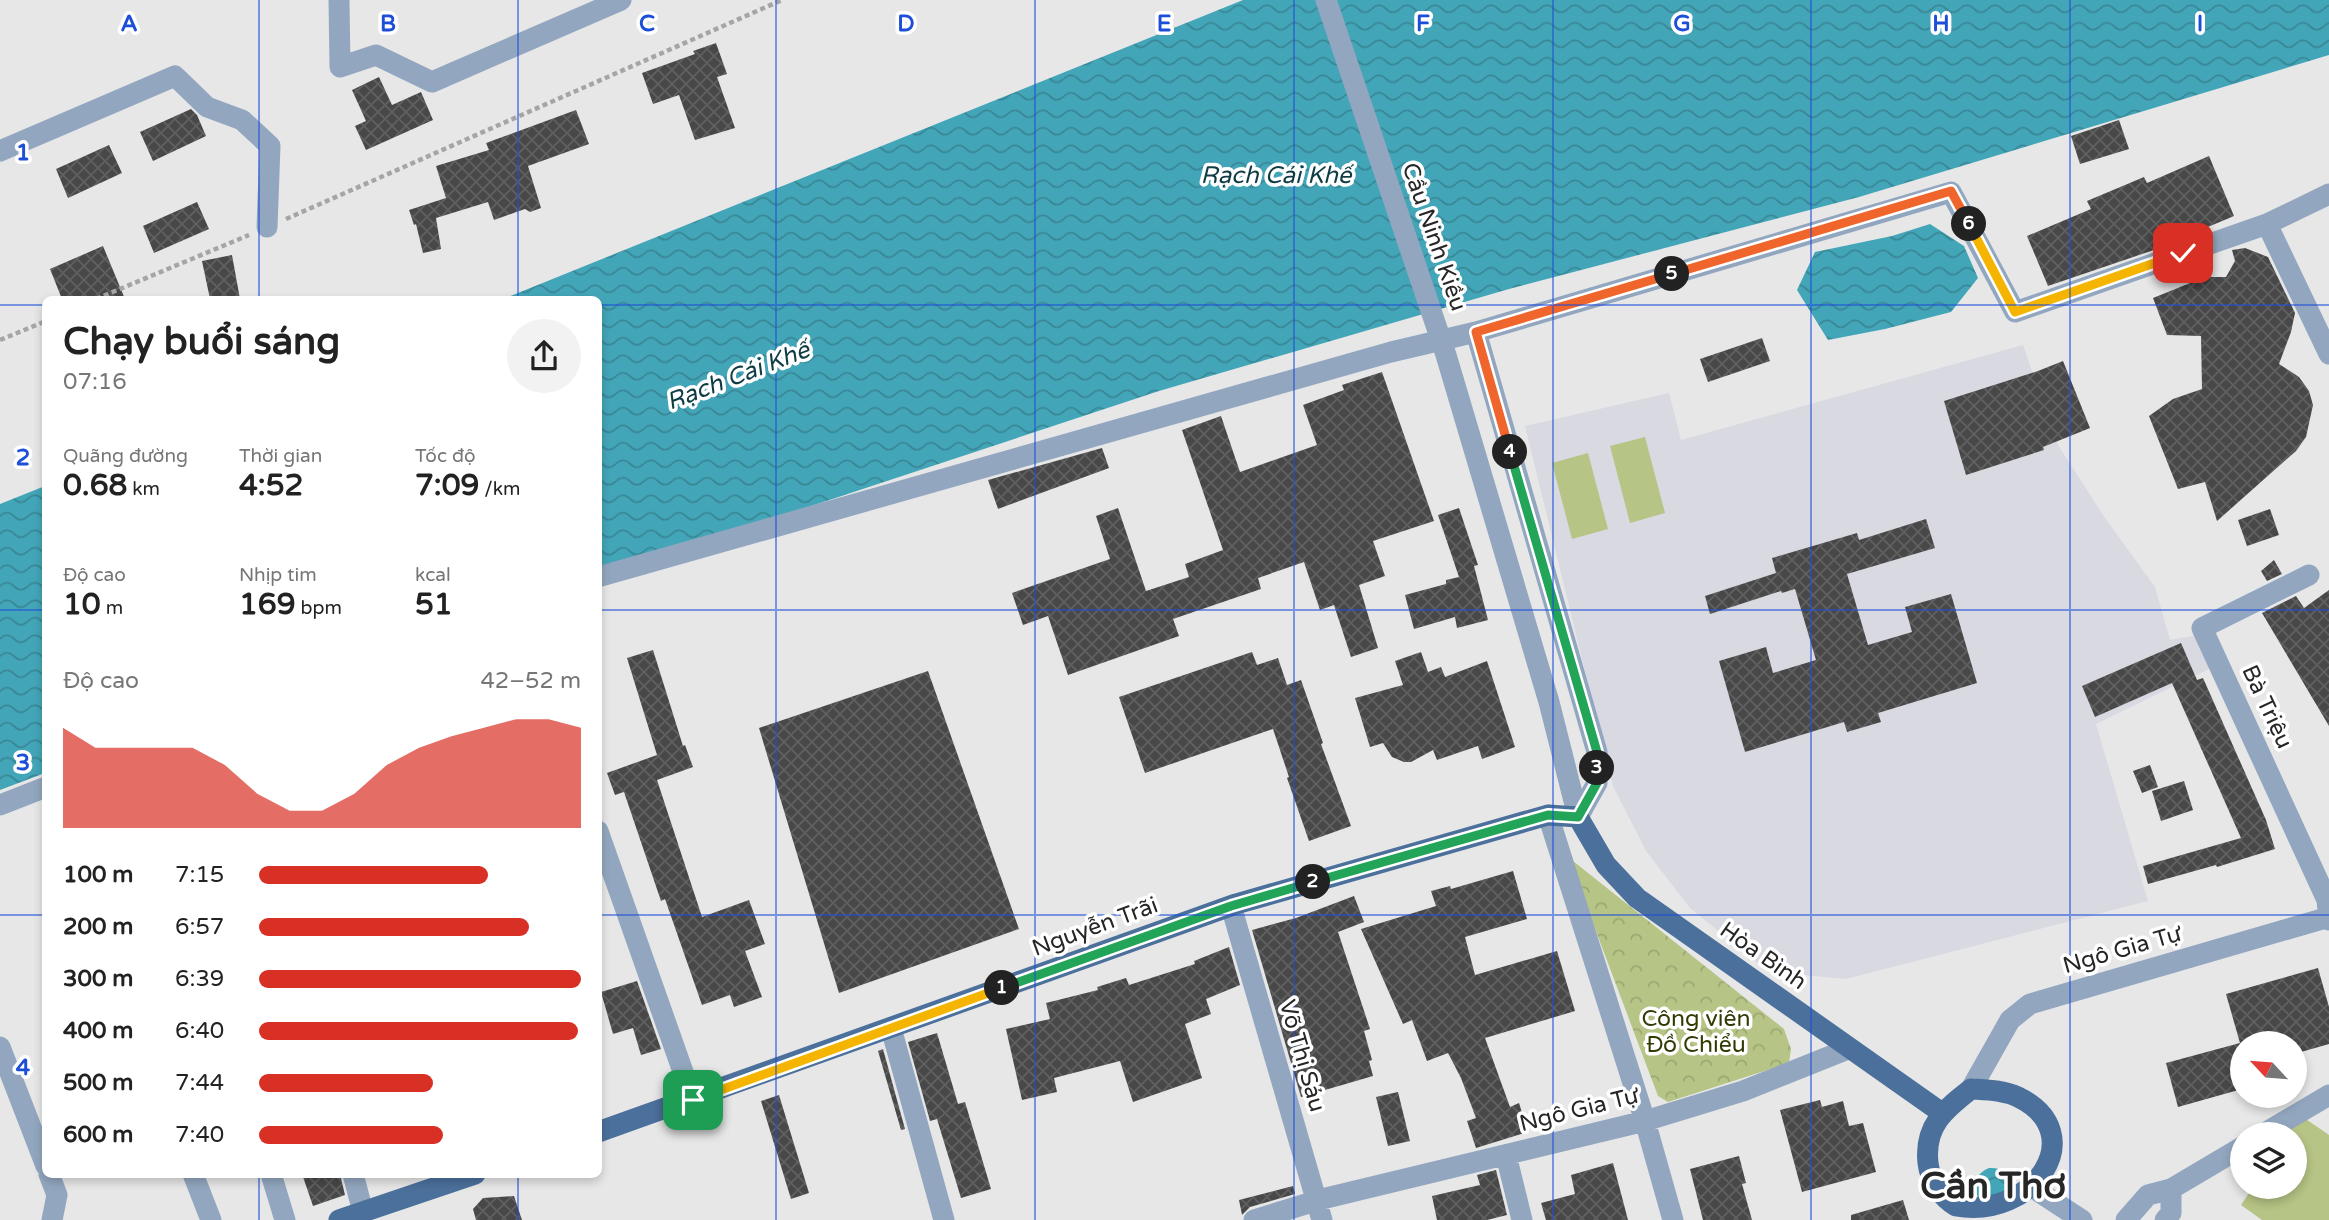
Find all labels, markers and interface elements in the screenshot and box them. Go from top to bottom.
text: A [120,10,138,38]
text: B [380,10,396,38]
text: C [639,10,655,38]
text: D [897,10,915,38]
text: E [1157,10,1171,38]
text: F [1416,10,1430,38]
text: G [1673,10,1691,38]
text: H [1932,10,1950,38]
text: I [2197,10,2203,38]
text: 1 [16,139,30,167]
street label: Cầu Ninh Kiều [1396,159,1472,315]
water label: Rạch Cái Khế [1201,161,1355,190]
pin: 6 [1952,206,1986,242]
text: 6 [1963,212,1974,234]
pin [2153,223,2213,283]
icon: check [2164,234,2202,272]
pin: 5 [1654,256,1690,292]
text: 5 [1666,262,1677,284]
text: Chạy buổi sáng [63,319,340,365]
button: share [507,319,581,393]
water label: Rạch Cái Khế [662,334,817,417]
text: 07:16 [63,368,127,396]
pin: 4 [1492,434,1528,470]
text: 4 [1504,440,1515,462]
text: 2 [16,444,30,472]
text: Quãng đường [63,445,188,467]
text: Thời gian [239,445,322,467]
text: Tốc độ [415,445,476,467]
text: 0.68 [63,467,127,504]
text: 4:52 [239,467,303,504]
text: 7:09 [415,467,479,504]
text: km [127,478,160,500]
text: /km [479,478,520,500]
text: Độ cao [63,564,126,586]
text: Nhịp tim [239,564,317,586]
text: kcal [415,564,451,586]
text: 10 [63,586,101,623]
text: 169 [239,586,296,623]
text: 51 [415,586,453,623]
text: m [101,597,123,619]
text: bpm [296,597,342,619]
street label: Bà Triệu [2235,661,2299,753]
text: Độ cao [63,667,139,695]
text: 42–52 m [480,667,581,695]
text: 3 [16,749,30,777]
pin: 3 [1580,750,1614,786]
text: 3 [1591,756,1602,778]
text: 100 m [63,861,133,889]
text: 7:15 [175,861,224,889]
pin: 2 [1296,864,1330,900]
text: 2 [1307,870,1318,892]
street label: Nguyễn Trãi [1028,891,1162,963]
text: 200 m [63,913,133,941]
text: 6:57 [175,913,224,941]
street label: Hòa Bình [1714,916,1812,996]
street label: Ngô Gia Tự [2060,919,2186,980]
text: 300 m [63,965,133,993]
text: 6:39 [175,965,224,993]
pin: 1 [984,970,1020,1006]
text: 1 [996,976,1007,998]
street label: Võ Thị Sáu [1273,997,1331,1115]
park label: Công viên Đồ Chiểu [1641,1005,1751,1059]
text: 400 m [63,1017,133,1045]
text: 6:40 [175,1017,224,1045]
north arrow [2230,1031,2306,1108]
map controls [2230,1031,2307,1199]
text: 4 [16,1054,31,1082]
text: 500 m [63,1069,133,1097]
text: 7:44 [175,1069,224,1097]
pin [663,1070,723,1130]
icon: arrive [674,1081,712,1119]
street label: Ngô Gia Tự [1517,1081,1643,1138]
text: 600 m [63,1121,133,1149]
text: 7:40 [175,1121,224,1149]
button: layers [2230,1122,2307,1199]
district label: Cần Thơ [1920,1164,2066,1209]

